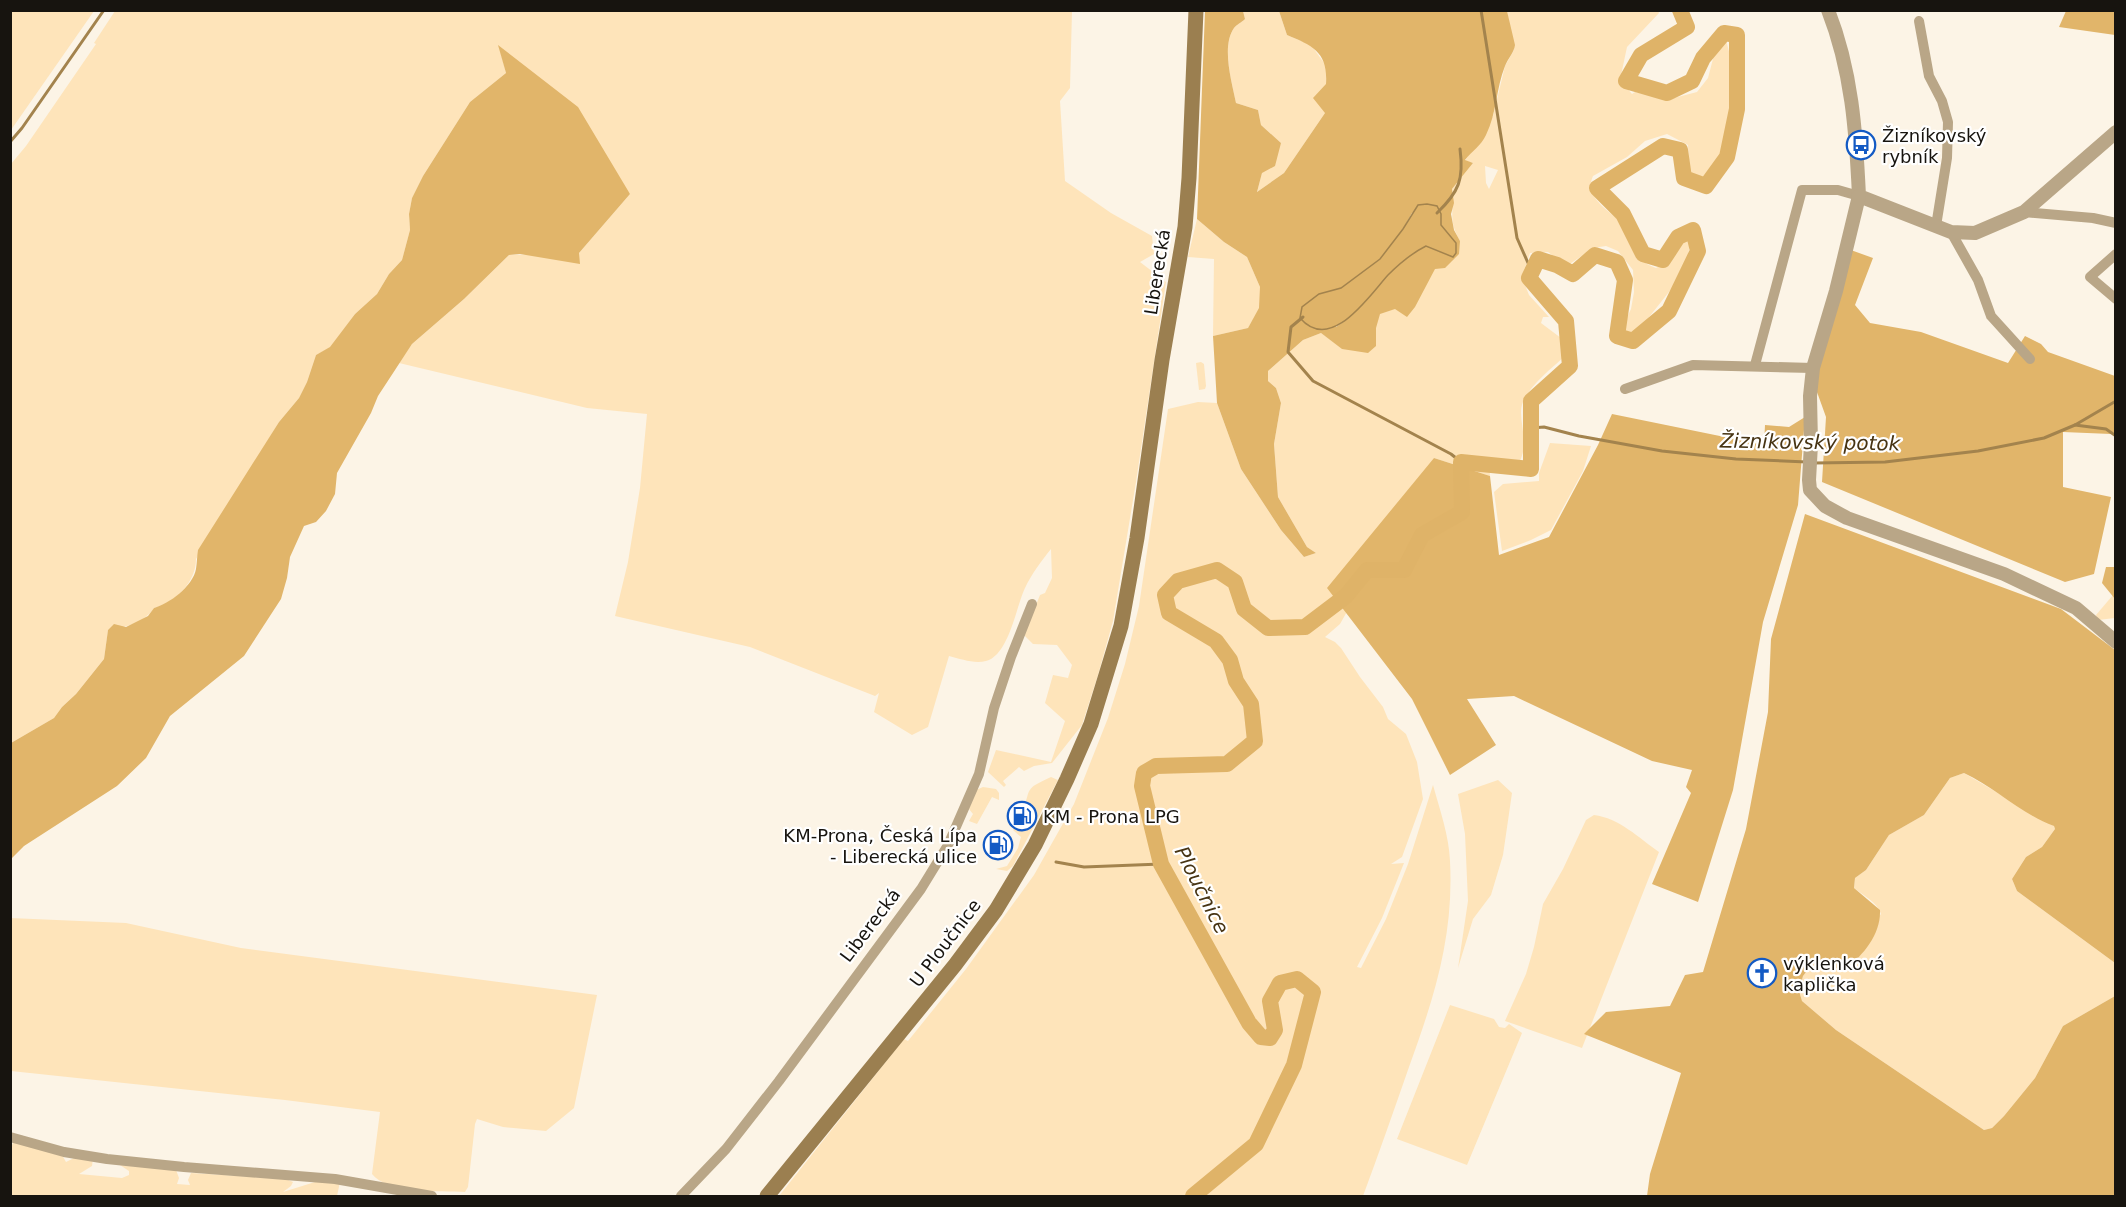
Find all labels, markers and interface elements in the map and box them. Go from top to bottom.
place label: Žizníkovský rybník [1882,125,1987,167]
bus stop icon: Žizníkovský rybník [1845,129,1877,161]
street label: Liberecká [1140,228,1174,316]
water label: Žizníkovský potok [1719,428,1902,456]
fuel station icon: KM - Prona LPG [1006,800,1038,832]
place label: KM - Prona LPG [1043,806,1180,827]
place label: KM-Prona, Česká Lípa - Liberecká ulice [783,825,977,867]
fuel station icon: KM-Prona, Česká Lípa - Liberecká ulice [982,829,1014,861]
water label: Ploučnice [1170,842,1234,938]
street label: Liberecká [836,884,904,966]
street label: U Ploučnice [905,895,985,991]
place label: výklenková kaplička [1783,953,1885,995]
church icon: výklenková kaplička [1746,957,1778,989]

